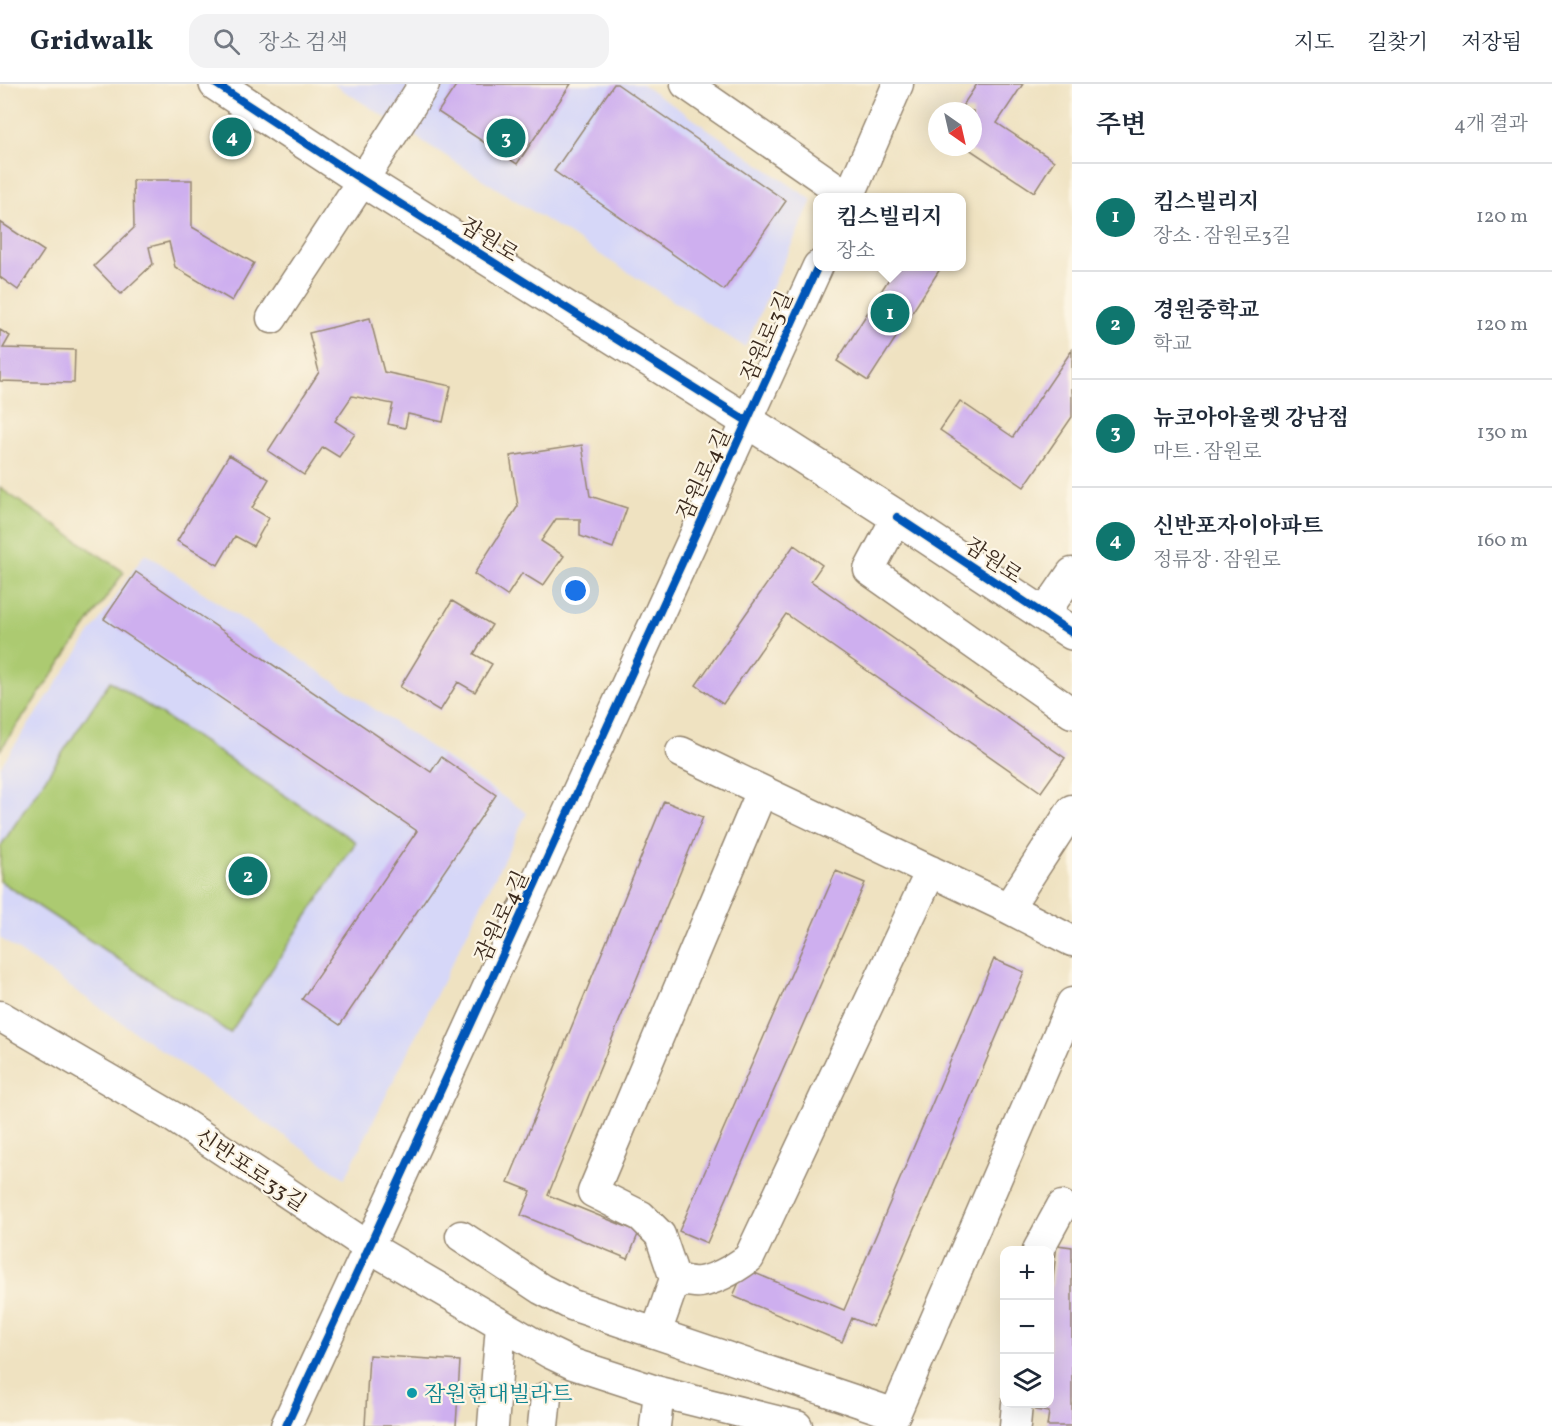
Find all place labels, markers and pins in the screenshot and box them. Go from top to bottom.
pin: 4 [212,115,252,160]
pin: 3 [486,116,526,160]
pin: 1 [870,290,910,336]
pin: 2 [228,854,268,898]
place label: 잠원현대빌라트 [424,1380,573,1411]
marker: 잠원현대빌라트 [405,1386,419,1400]

